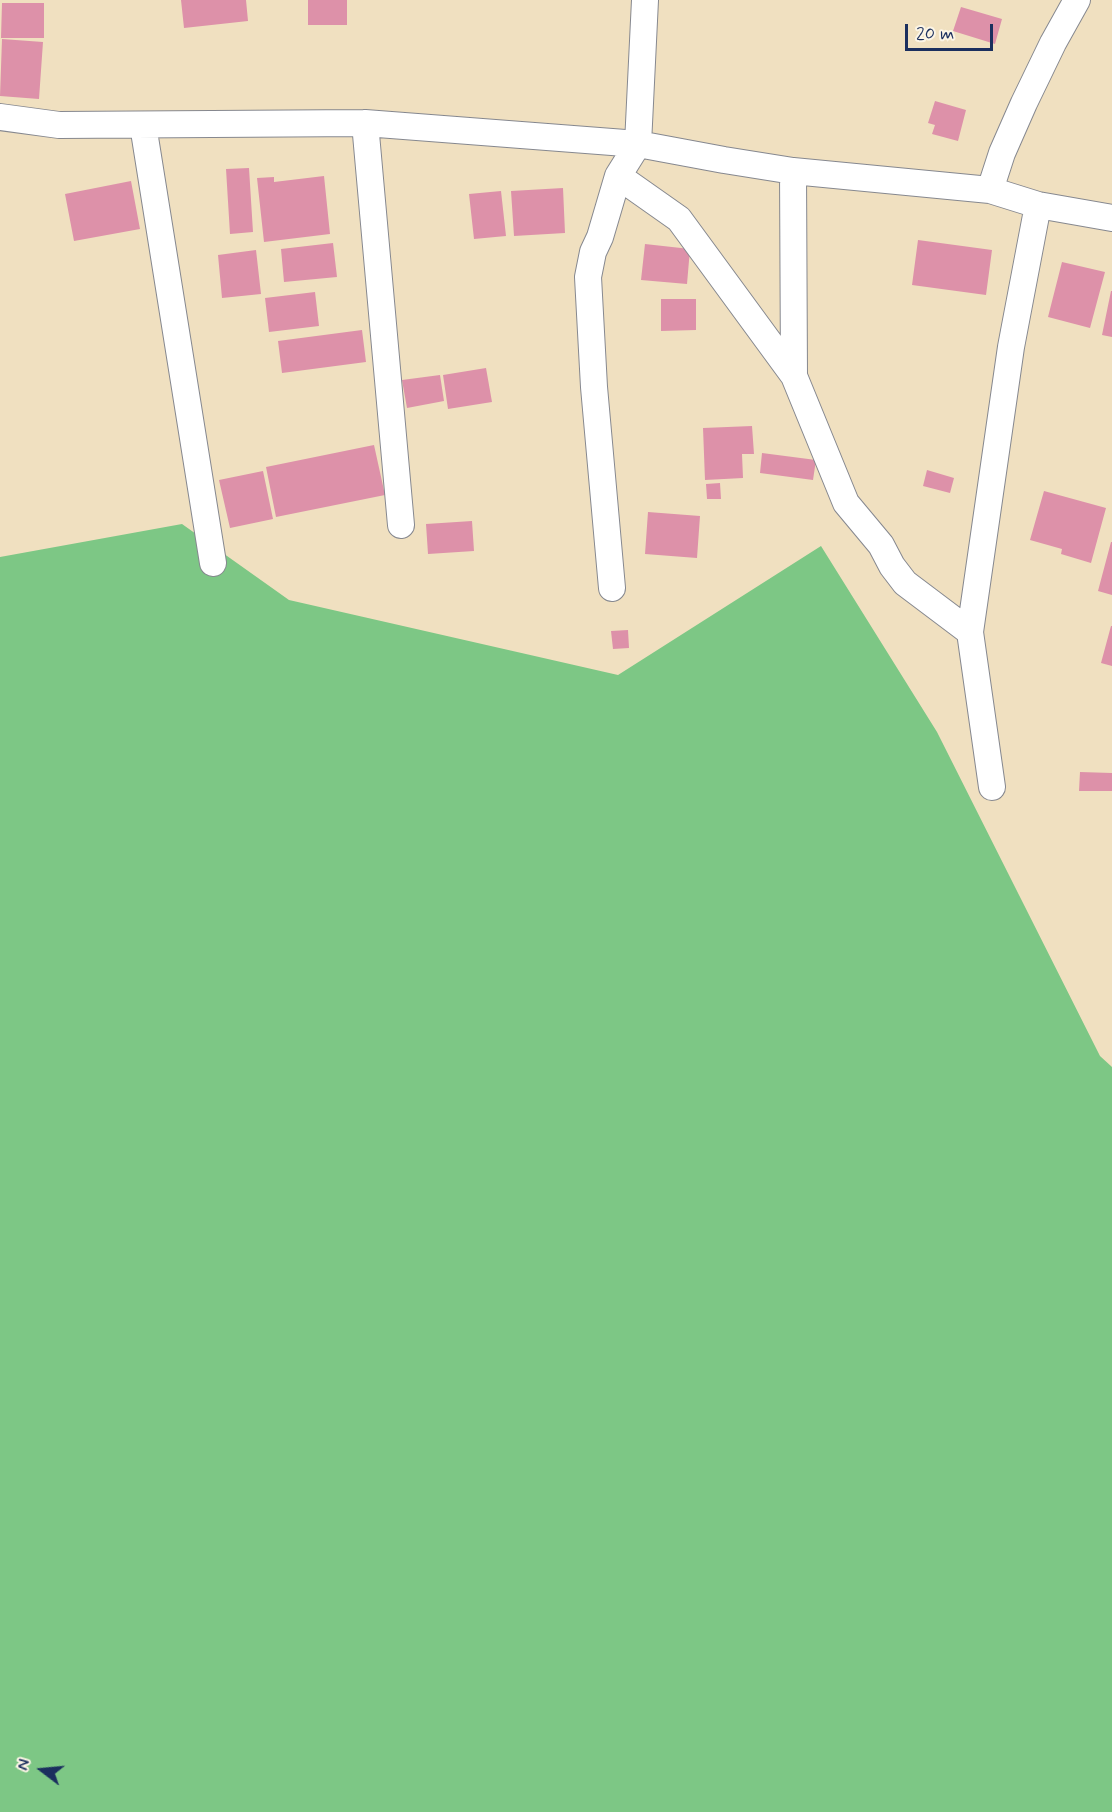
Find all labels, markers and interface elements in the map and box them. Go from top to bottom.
scale bar [908,12,996,50]
text: 20 m [916,22,954,46]
north arrow [12,1740,72,1800]
text: N [13,1757,36,1773]

